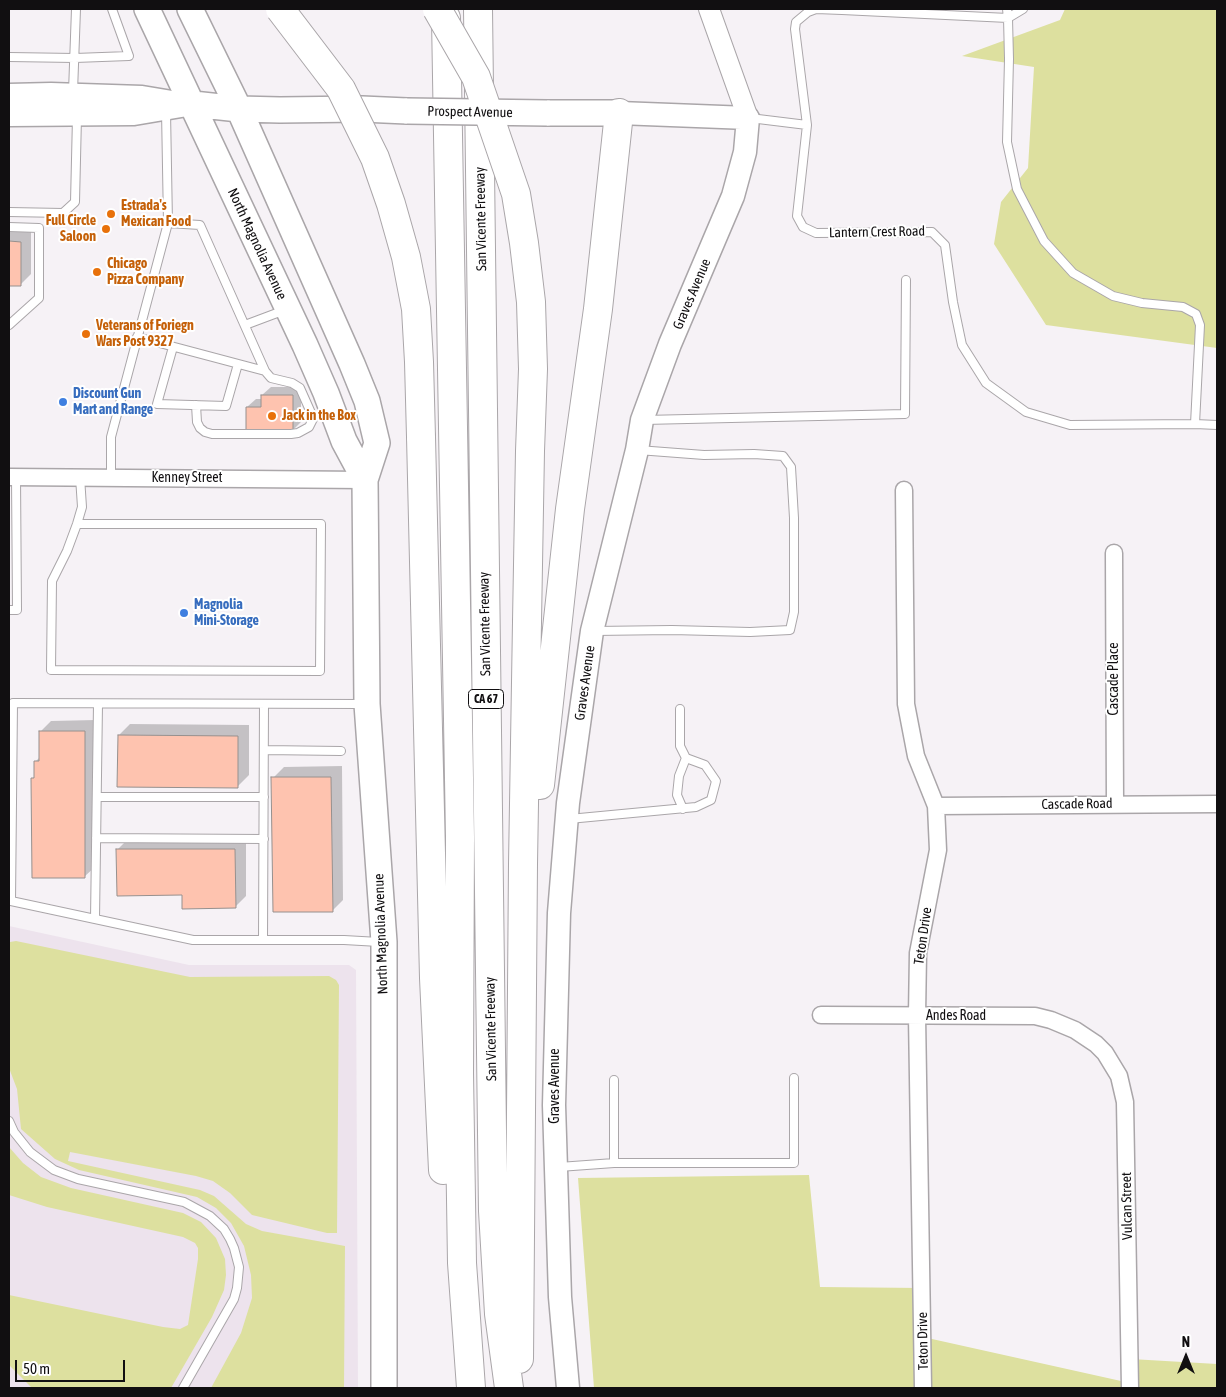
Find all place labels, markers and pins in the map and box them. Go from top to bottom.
place label: Estrada's Mexican Food [121,198,191,230]
marker: Estrada's Mexican Food [105,208,117,220]
place label: Full Circle Saloon [46,213,96,246]
marker: Full Circle Saloon [100,223,112,235]
place label: Chicago Pizza Company [107,256,184,288]
marker: Chicago Pizza Company [91,266,103,278]
place label: Veterans of Foriegn Wars Post 9327 [96,318,194,351]
marker: Veterans of Foriegn Wars Post 9327 [80,328,92,340]
place label: Discount Gun Mart and Range [73,386,153,418]
marker: Discount Gun Mart and Range [57,396,69,408]
place label: Jack in the Box [282,408,356,424]
marker: Jack in the Box [266,410,278,422]
place label: Magnolia Mini-Storage [194,597,259,630]
marker: Magnolia Mini-Storage [178,607,190,619]

